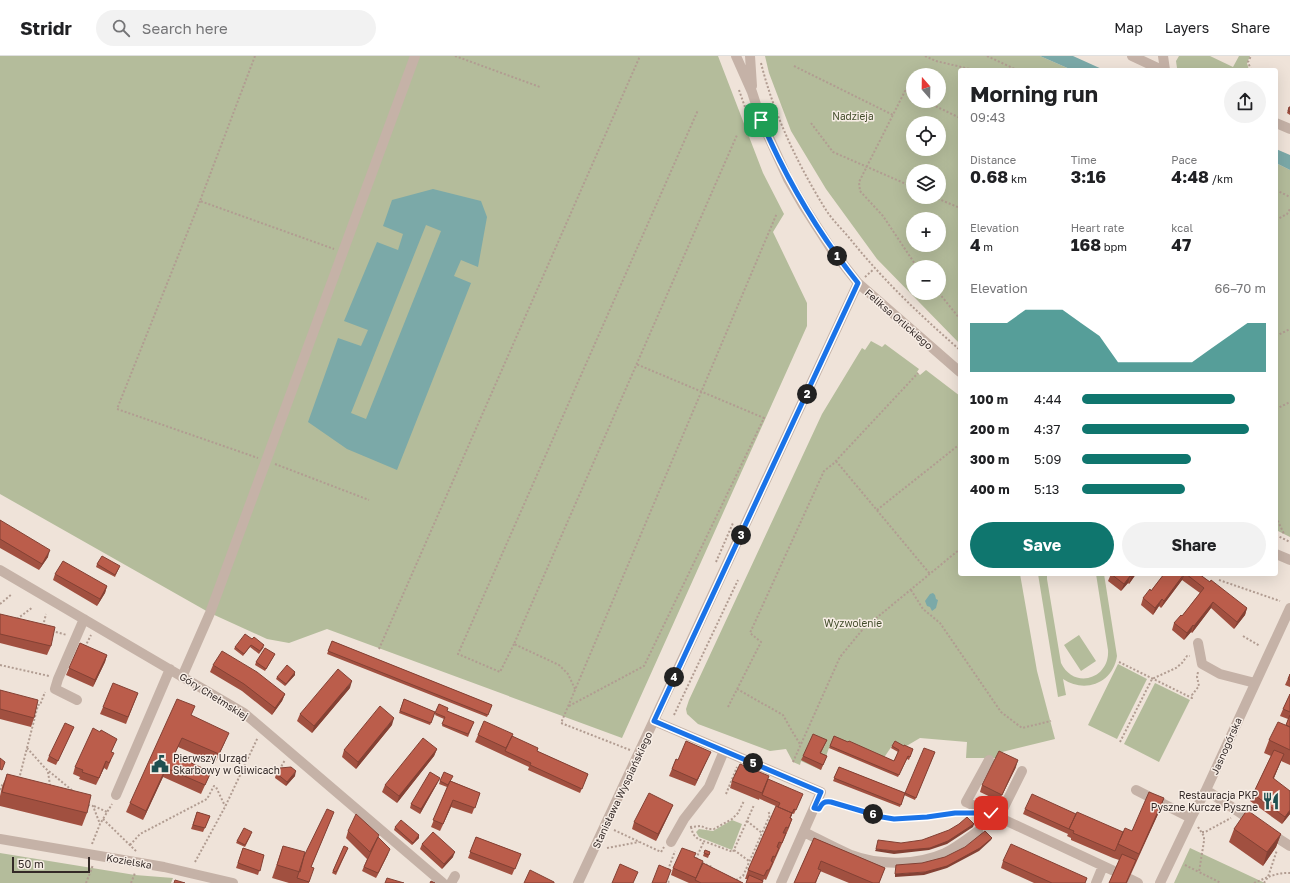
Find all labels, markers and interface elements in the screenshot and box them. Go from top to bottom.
search box [96,10,376,46]
text: Stridr [20,16,72,39]
icon: search [110,17,132,39]
text: Search here [142,19,228,37]
text: Map [1114,19,1143,36]
text: Layers [1165,19,1209,36]
text: Share [1231,19,1270,36]
north arrow [906,68,946,108]
map controls [906,68,946,300]
text: Morning run [970,80,1098,107]
button: share [1224,81,1266,123]
pin [744,103,778,137]
icon: arrive [750,109,772,131]
text: 09:43 [970,109,1005,125]
park label: Nadzieja [832,110,874,122]
button: locate [906,116,946,156]
text: Distance [970,153,1016,166]
text: Time [1071,153,1097,166]
text: Pace [1171,153,1197,166]
button: layers [906,164,946,204]
text: 0.68 [970,166,1008,187]
text: 3:16 [1071,166,1106,187]
text: 4:48 [1171,166,1209,187]
text: km [1008,172,1027,185]
text: /km [1209,172,1233,185]
button: + [906,212,946,252]
text: Elevation [970,221,1019,234]
text: Heart rate [1071,221,1124,234]
text: kcal [1171,221,1193,234]
text: 4 [970,234,981,255]
text: 168 [1071,234,1101,255]
text: 47 [1171,234,1191,255]
text: m [981,240,993,253]
text: bpm [1101,240,1127,253]
pin: 1 [827,246,847,266]
text: 1 [834,249,840,262]
button: − [906,260,946,300]
text: Elevation [970,280,1028,296]
text: 66–70 m [1214,280,1266,296]
street label: Feliksa Orlickiego [863,286,935,352]
pin: 2 [797,384,817,404]
text: 2 [804,387,810,400]
text: 100 m [970,391,1008,407]
text: 4:44 [1034,391,1062,407]
text: 200 m [970,421,1009,437]
text: 4:37 [1034,421,1060,437]
text: 300 m [970,451,1009,467]
text: 5:09 [1034,451,1061,467]
text: 400 m [970,481,1010,497]
text: 5:13 [1034,481,1059,497]
button: Save [970,522,1114,568]
button: Share [1122,522,1266,568]
pin: 3 [731,525,751,545]
text: 3 [738,528,744,541]
park label: Wyzwolenie [824,617,882,629]
pin: 4 [664,667,684,687]
street label: Góry Chełmskiej [178,670,250,722]
text: 4 [671,670,677,683]
street label: Jasnogórska [1208,716,1244,776]
street label: Stanisława Wyspiańskiego [590,730,654,850]
place label: Pierwszy Urząd Skarbowy w Gliwicach [173,752,280,776]
pin: 5 [743,753,763,773]
public building icon: Pierwszy Urząd Skarbowy w Gliwicach [150,754,170,774]
text: 5 [750,756,756,769]
place label: Restauracja PKP Pyszne Kurcze Pyszne [1151,789,1258,813]
restaurant icon: Restauracja PKP Pyszne Kurcze Pyszne [1261,791,1281,811]
pin [974,796,1008,830]
icon: check [980,802,1002,824]
pin: 6 [863,804,883,824]
text: 6 [870,807,877,820]
street label: Kozielska [105,851,153,871]
scale bar [12,855,90,874]
text: 50 m [18,857,44,870]

